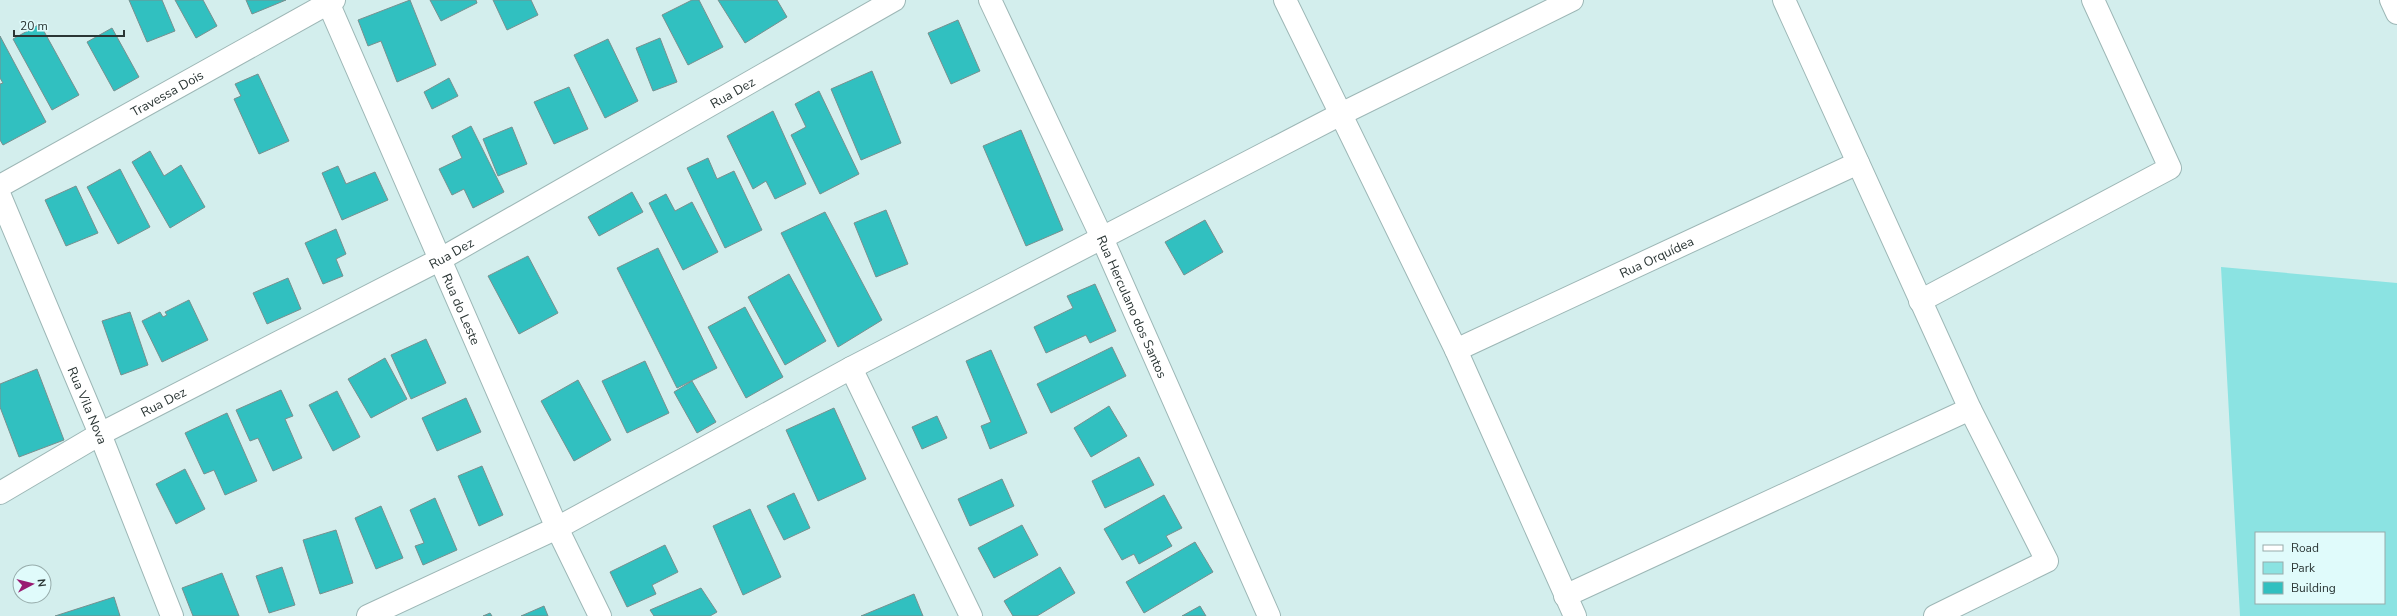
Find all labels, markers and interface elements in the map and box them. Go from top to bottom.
scale bar [14,12,124,38]
text: 20 m [20,18,48,34]
street label: Travessa Dois [128,66,207,121]
street label: Rua Dez [707,73,758,113]
street label: Rua Herculano dos Santos [1092,233,1171,381]
street label: Rua Orquídea [1617,233,1697,283]
street label: Rua Dez [426,234,477,274]
street label: Rua do Leste [437,271,484,348]
street label: Rua Vila Nova [63,364,111,447]
street label: Rua Dez [138,383,189,422]
legend [2255,532,2385,604]
text: Road [2291,540,2319,556]
text: Park [2291,560,2316,576]
north arrow [12,564,52,604]
text: N [33,578,49,588]
text: Building [2291,580,2336,596]

